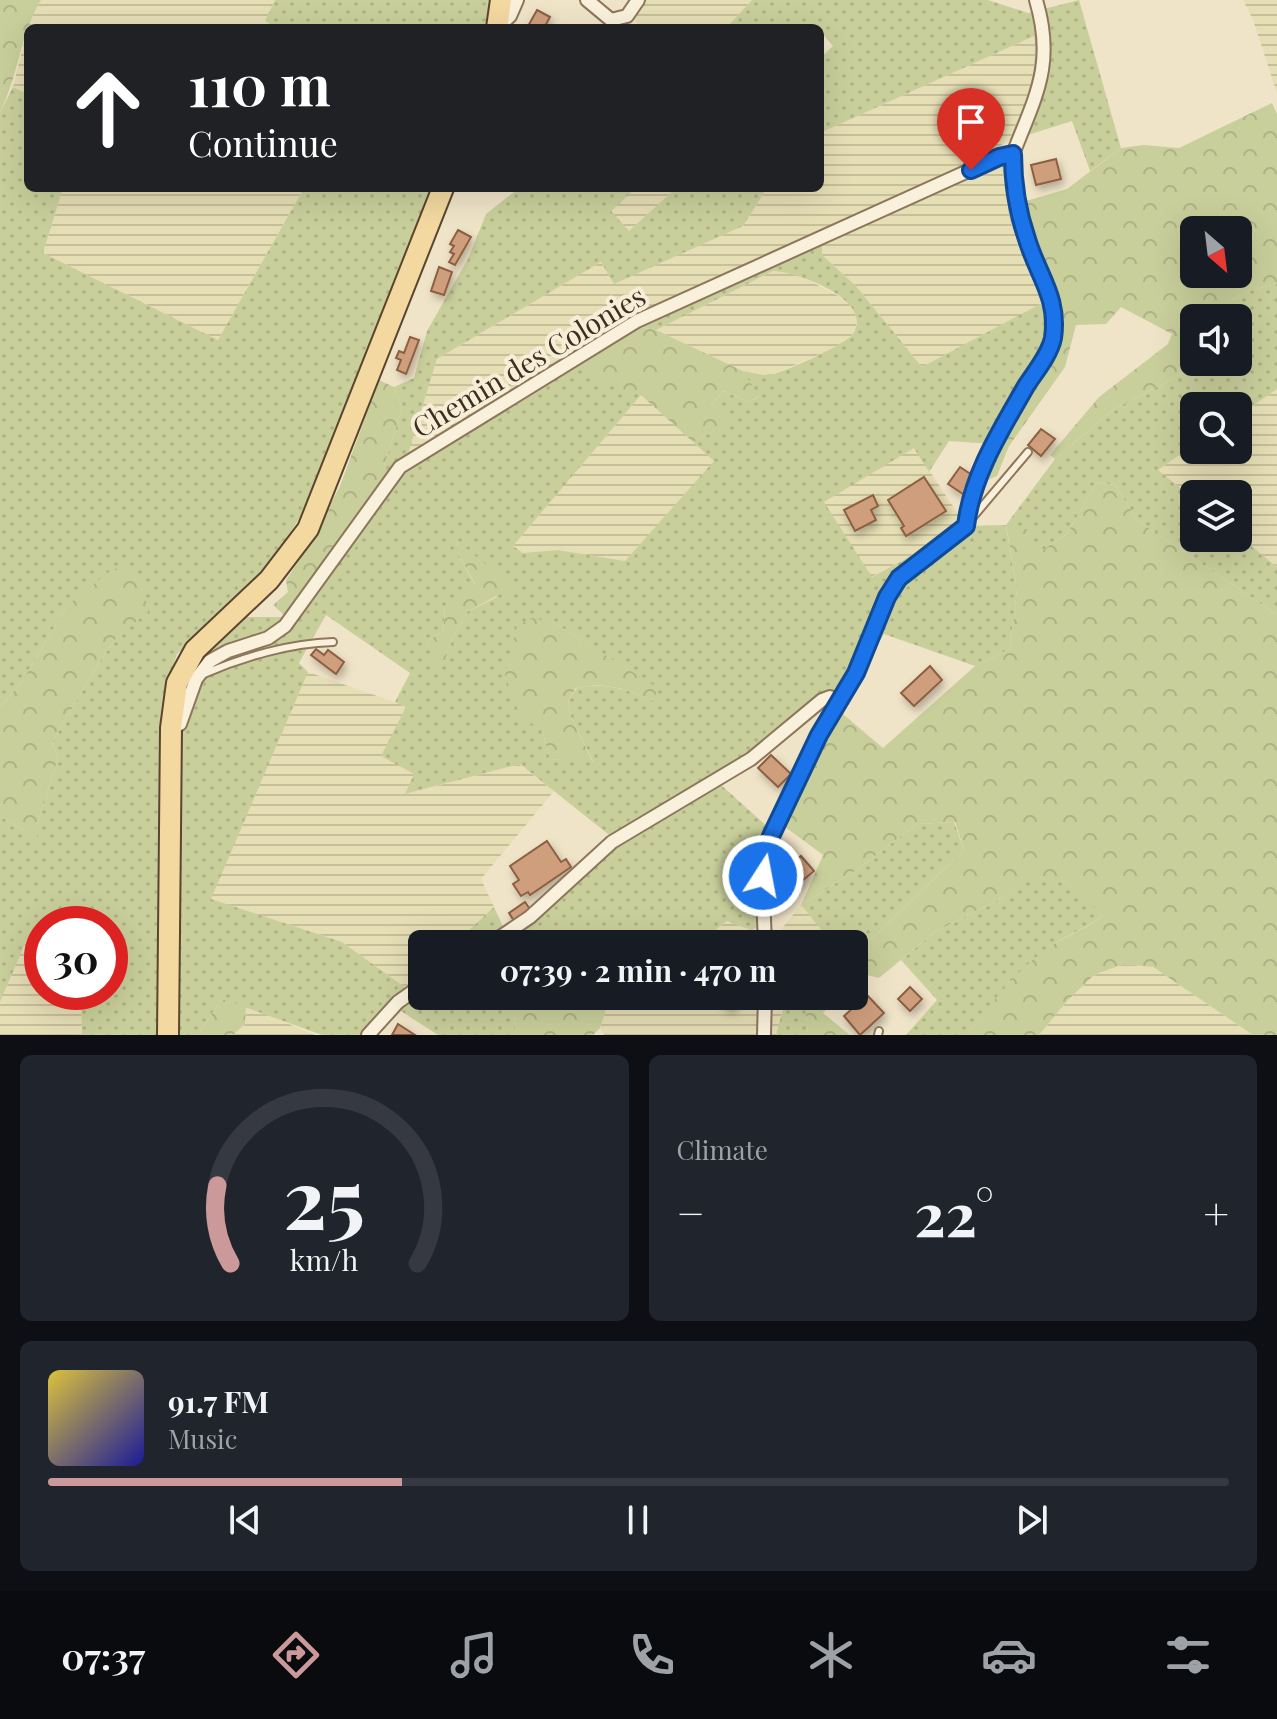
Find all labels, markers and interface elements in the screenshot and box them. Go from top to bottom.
text: 110 m [188,46,331,121]
icon: ahead [56,56,160,160]
pin [937,88,1005,170]
icon: arrive [949,100,993,144]
text: Continue [188,118,338,166]
north arrow [1180,216,1252,288]
map controls [1180,216,1252,552]
street label: Chemin des Colonies [405,276,652,445]
button: sound [1180,304,1252,376]
button: search [1180,392,1252,464]
button: layers [1180,480,1252,552]
position arrow [721,834,805,918]
speed limit sign: 30 [24,906,128,1010]
text: 07:39 · 2 min · 470 m [500,950,776,990]
text: Climate [677,1132,768,1167]
text: 25 [283,1140,365,1251]
text: 22° [914,1172,994,1252]
text: − [677,1182,705,1241]
text: + [1203,1182,1229,1241]
text: km/h [290,1240,359,1278]
text: 91.7 FM [168,1381,269,1421]
text: Music [168,1421,237,1456]
icon: previous [223,1498,267,1542]
icon: pause [616,1498,660,1542]
icon: next [1010,1498,1054,1542]
icon: directions [268,1627,324,1683]
icon: music [446,1627,502,1683]
icon: phone [624,1627,680,1683]
icon: climate [803,1627,859,1683]
icon: car [981,1627,1037,1683]
icon: filters [1160,1627,1216,1683]
text: 07:37 [61,1631,145,1679]

